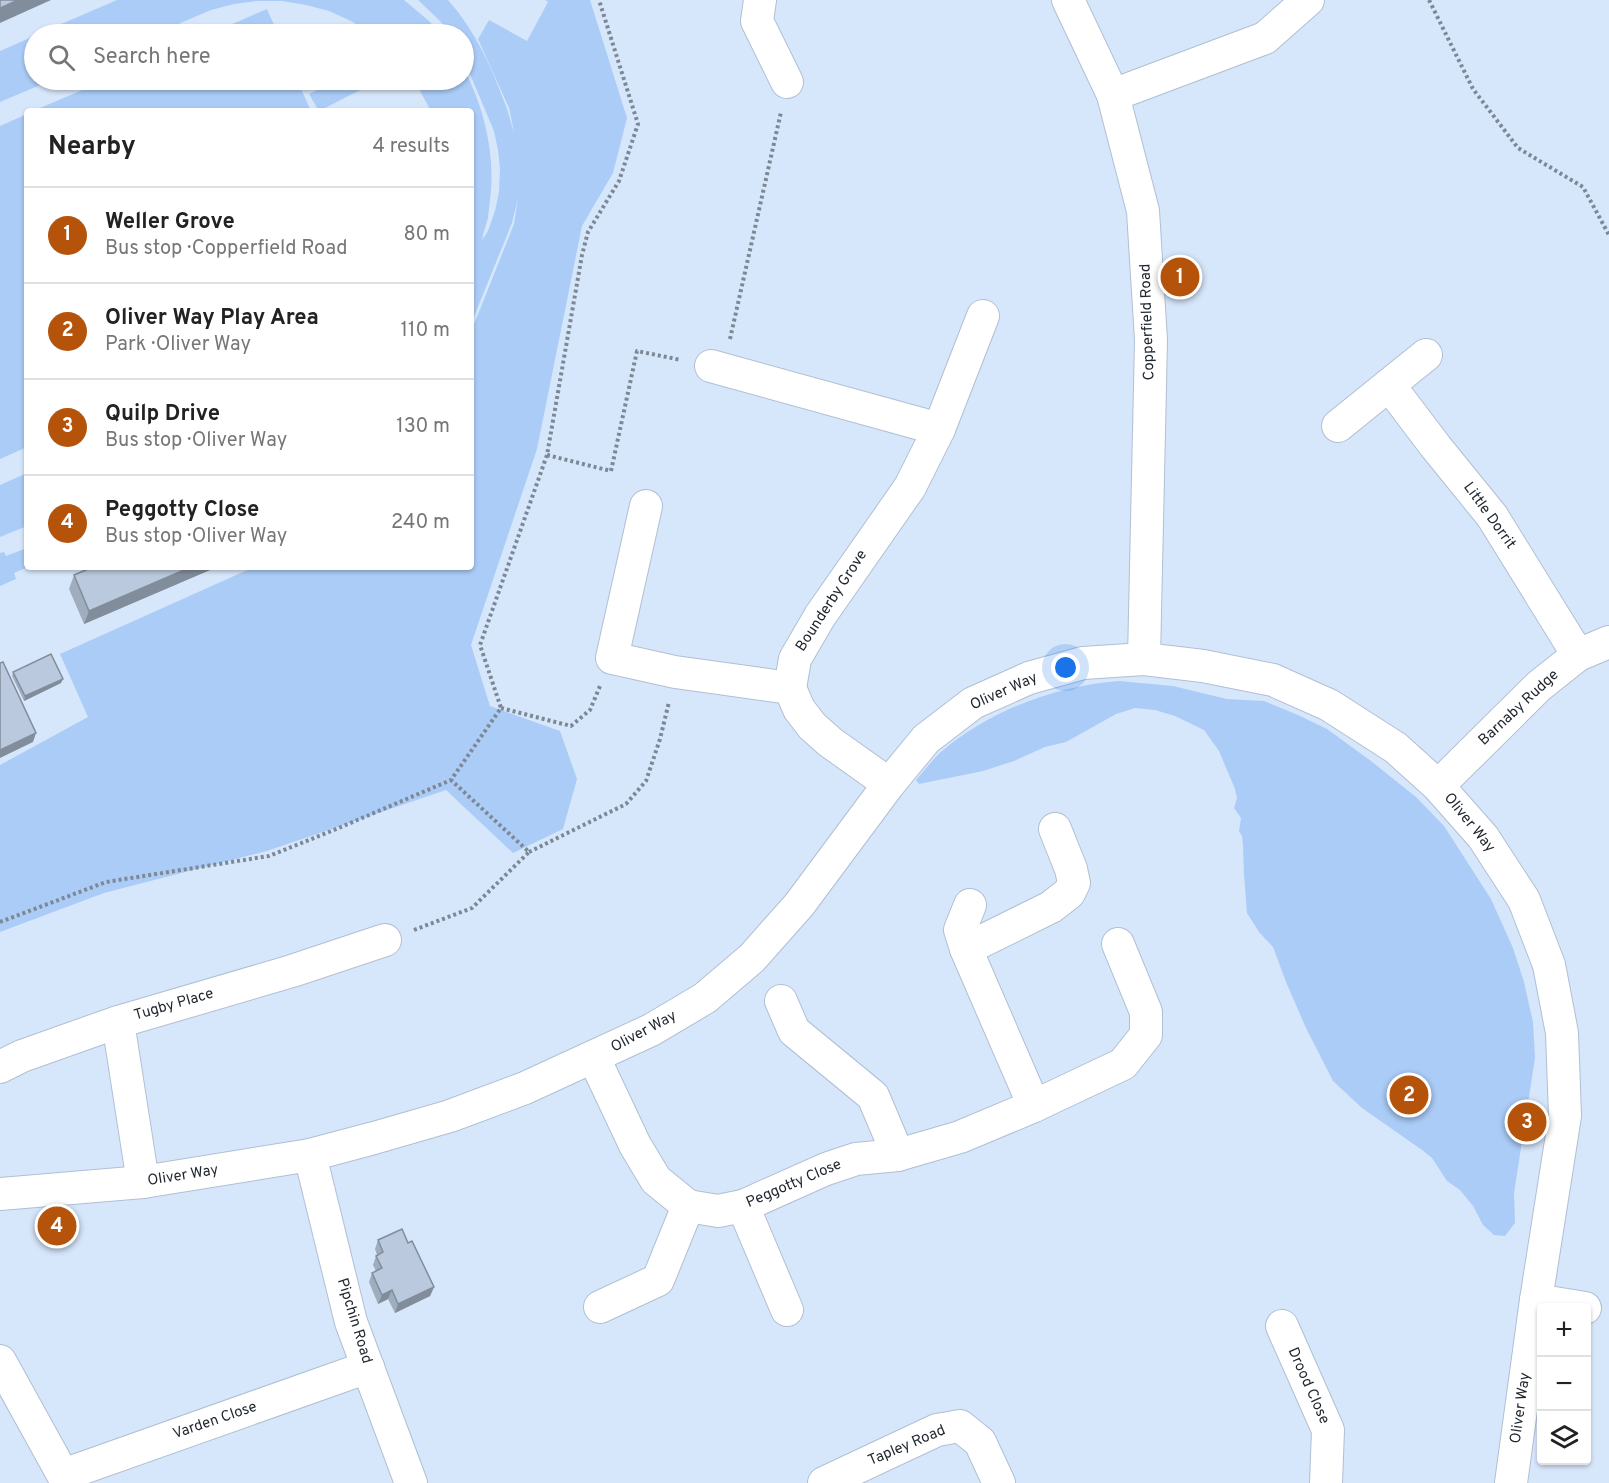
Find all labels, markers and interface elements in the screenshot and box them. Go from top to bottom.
search box [24,24,474,90]
icon: search [45,41,78,74]
text: Search here [93,44,211,71]
text: Nearby [48,131,136,164]
text: 4 results [373,134,450,160]
text: Weller Grove [105,209,235,236]
text: 1 [64,222,72,248]
text: 80 m [404,222,450,248]
text: Bus stop · Copperfield Road [105,236,348,262]
pin: 1 [1160,254,1200,300]
street label: Copperfield Road [1136,263,1160,381]
text: Oliver Way Play Area [105,305,319,332]
text: 2 [61,318,74,344]
text: 110 m [401,318,450,344]
text: Park · Oliver Way [105,332,251,358]
text: Quilp Drive [105,401,220,428]
text: 3 [62,414,74,440]
text: 130 m [396,414,450,440]
text: Bus stop · Oliver Way [105,428,287,454]
street label: Little Dorrit [1458,479,1520,553]
text: Peggotty Close [105,497,259,524]
text: 4 [61,510,74,536]
text: 240 m [391,510,450,536]
text: Bus stop · Oliver Way [105,524,287,550]
street label: Bounderby Grove [792,547,872,655]
your location [1051,653,1080,682]
street label: Barnaby Rudge [1475,666,1563,750]
street label: Oliver Way [967,669,1041,715]
street label: Oliver Way [1439,789,1499,857]
street label: Tugby Place [132,985,216,1025]
street label: Oliver Way [608,1007,680,1057]
pin: 2 [1390,1072,1428,1118]
pin: 3 [1508,1100,1546,1144]
street label: Peggotty Close [743,1155,845,1213]
street label: Oliver Way [146,1161,220,1191]
pin: 4 [38,1204,76,1248]
street label: Pipchin Road [332,1276,376,1366]
map controls [1537,1303,1591,1465]
button: + [1537,1303,1591,1357]
street label: Drood Close [1283,1345,1333,1427]
button: − [1537,1357,1591,1411]
street label: Oliver Way [1507,1371,1535,1445]
street label: Varden Close [170,1398,260,1444]
button: layers [1537,1411,1591,1465]
street label: Tapley Road [865,1421,949,1471]

